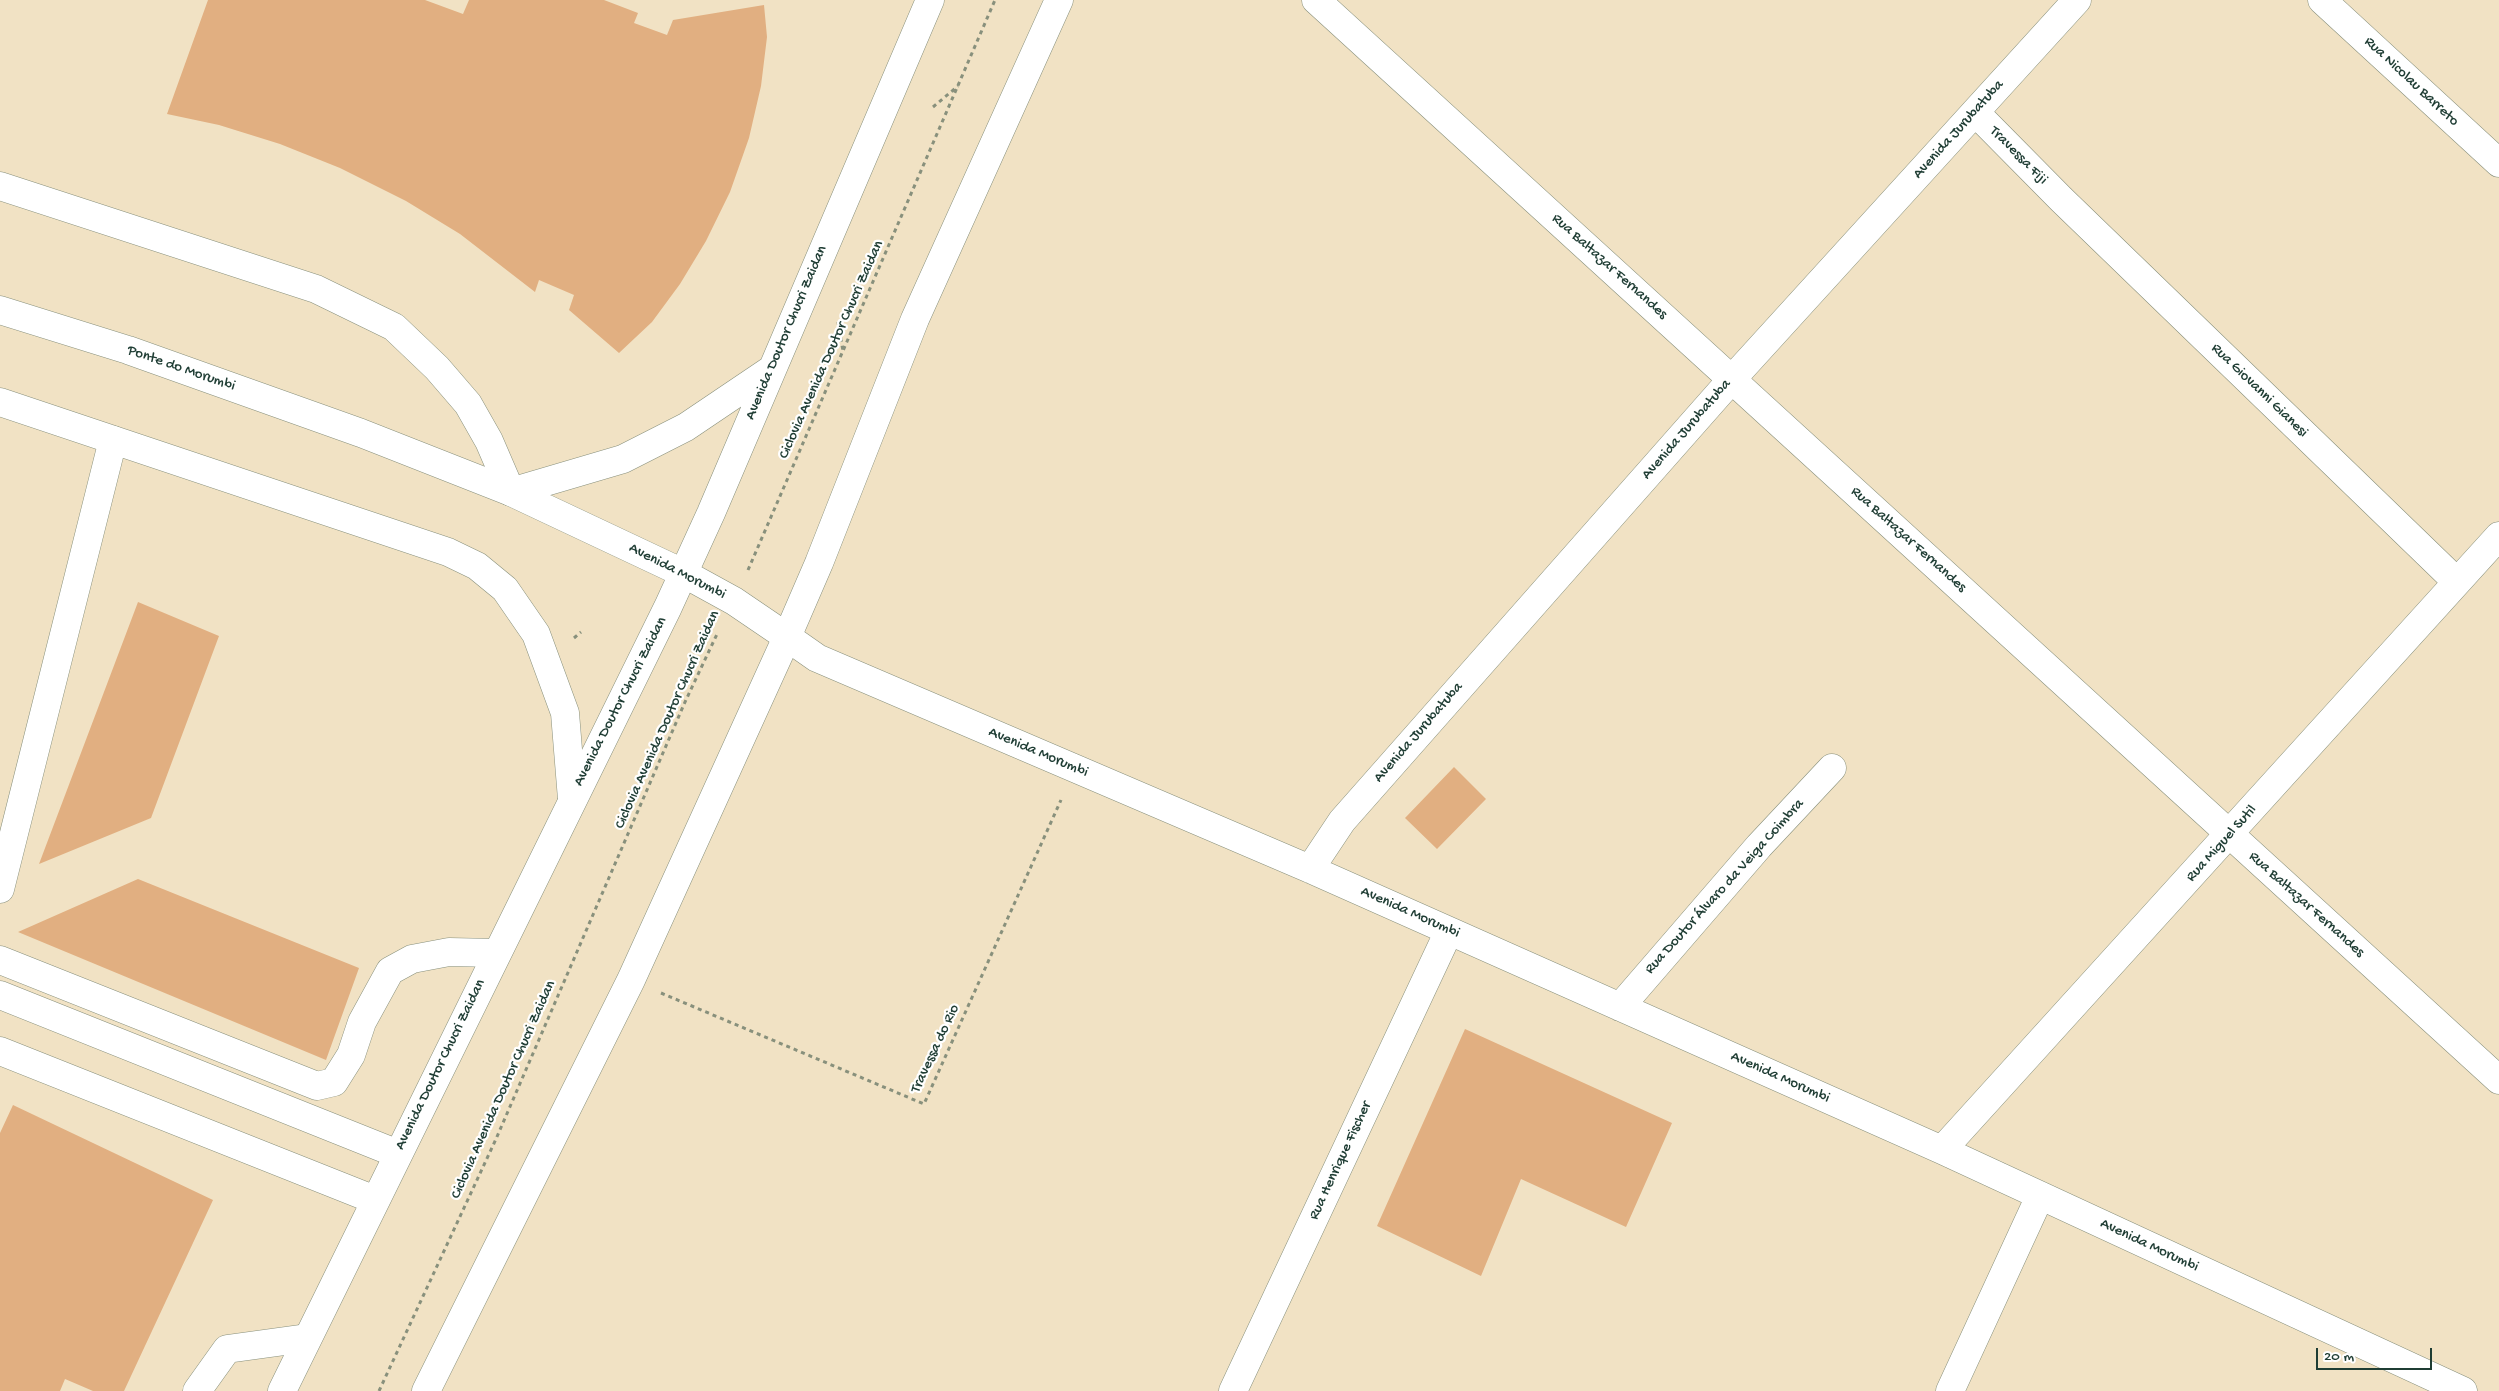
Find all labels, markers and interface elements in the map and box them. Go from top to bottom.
street label: Rua Nicolau Barreto [2360,33,2462,131]
street label: Avenida Jurubatuba [1910,77,2008,183]
street label: Travessa Fiji [1985,123,2051,189]
street label: Rua Baltazar Fernandes [1547,210,1671,324]
street label: Ciclovia Avenida Doutor Chucri Zaidan [776,238,888,462]
street label: Avenida Doutor Chucri Zaidan [742,243,832,423]
street label: Rua Giovanni Gianesi [2207,340,2311,442]
street label: Ponte do Morumbi [125,342,237,396]
street label: Avenida Jurubatuba [1638,376,1736,484]
street label: Rua Baltazar Fernandes [1846,483,1970,597]
street label: Avenida Morumbi [625,540,729,604]
street label: Ciclovia Avenida Doutor Chucri Zaidan [612,608,724,832]
street label: Avenida Doutor Chucri Zaidan [570,614,672,790]
street label: Avenida Jurubatuba [1370,679,1468,787]
street label: Avenida Morumbi [985,724,1091,782]
street label: Rua Doutor Álvaro da Veiga Coimbra [1641,796,1809,978]
street label: Rua Miguel Sutil [2183,802,2261,886]
street label: Rua Baltazar Fernandes [2244,848,2368,962]
street label: Avenida Morumbi [1358,883,1462,943]
street label: Avenida Doutor Chucri Zaidan [392,977,490,1153]
street label: Ciclovia Avenida Doutor Chucri Zaidan [448,978,560,1202]
street label: Travessa do Rio [908,1002,964,1096]
street label: Avenida Morumbi [1728,1048,1832,1108]
street label: Rua Henrique Fischer [1306,1099,1376,1223]
street label: Avenida Morumbi [2097,1215,2201,1277]
scale bar [2319,1338,2435,1370]
text: 20 m [2324,1348,2354,1366]

